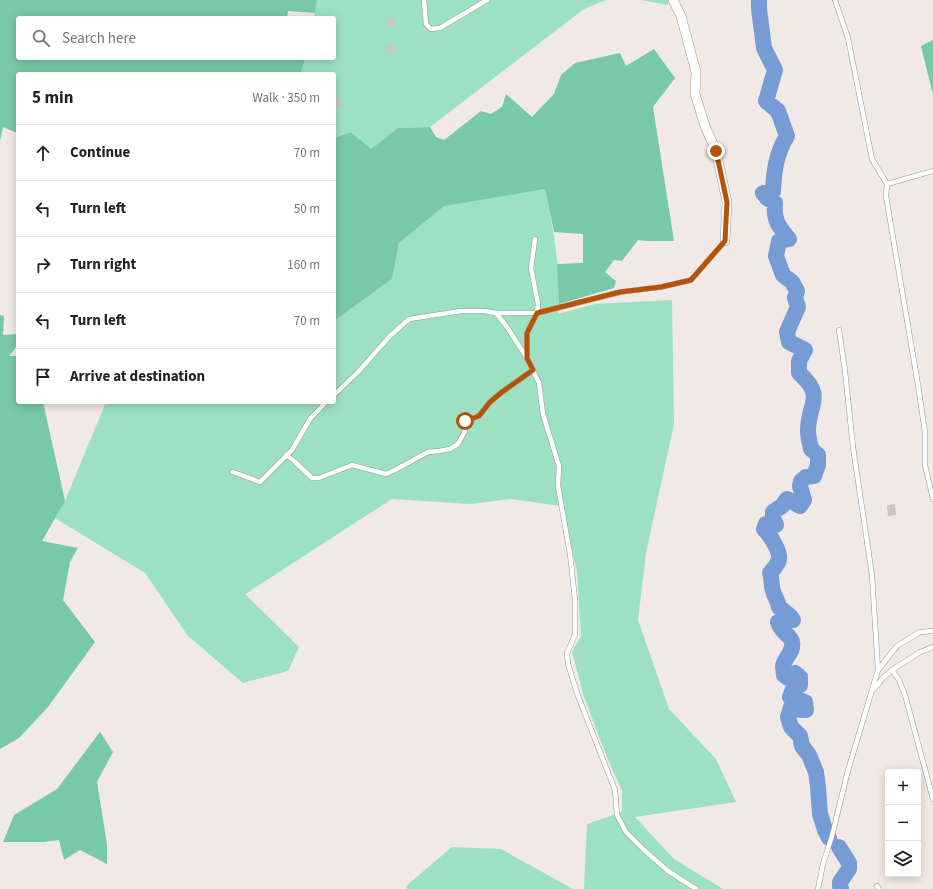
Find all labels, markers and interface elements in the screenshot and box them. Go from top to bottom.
search box [16,16,336,60]
icon: search [30,27,52,49]
text: Search here [62,28,136,49]
text: 5 min [32,86,73,110]
text: Walk · 350 m [252,89,320,107]
icon: ahead [32,142,54,164]
text: Continue [70,142,130,163]
route end [707,142,725,160]
text: 70 m [294,144,320,162]
icon: left [32,198,54,220]
text: Turn left [70,198,126,219]
text: 50 m [294,200,320,218]
icon: right [32,254,54,276]
text: Turn right [70,254,136,275]
text: 160 m [287,256,320,274]
icon: left [32,310,54,332]
text: Turn left [70,310,126,331]
text: 70 m [294,312,320,330]
icon: arrive [32,366,54,388]
text: Arrive at destination [70,366,205,387]
route start [456,412,474,430]
map controls [885,769,921,877]
button: + [885,769,921,805]
button: − [885,805,921,841]
button: layers [885,841,921,877]

